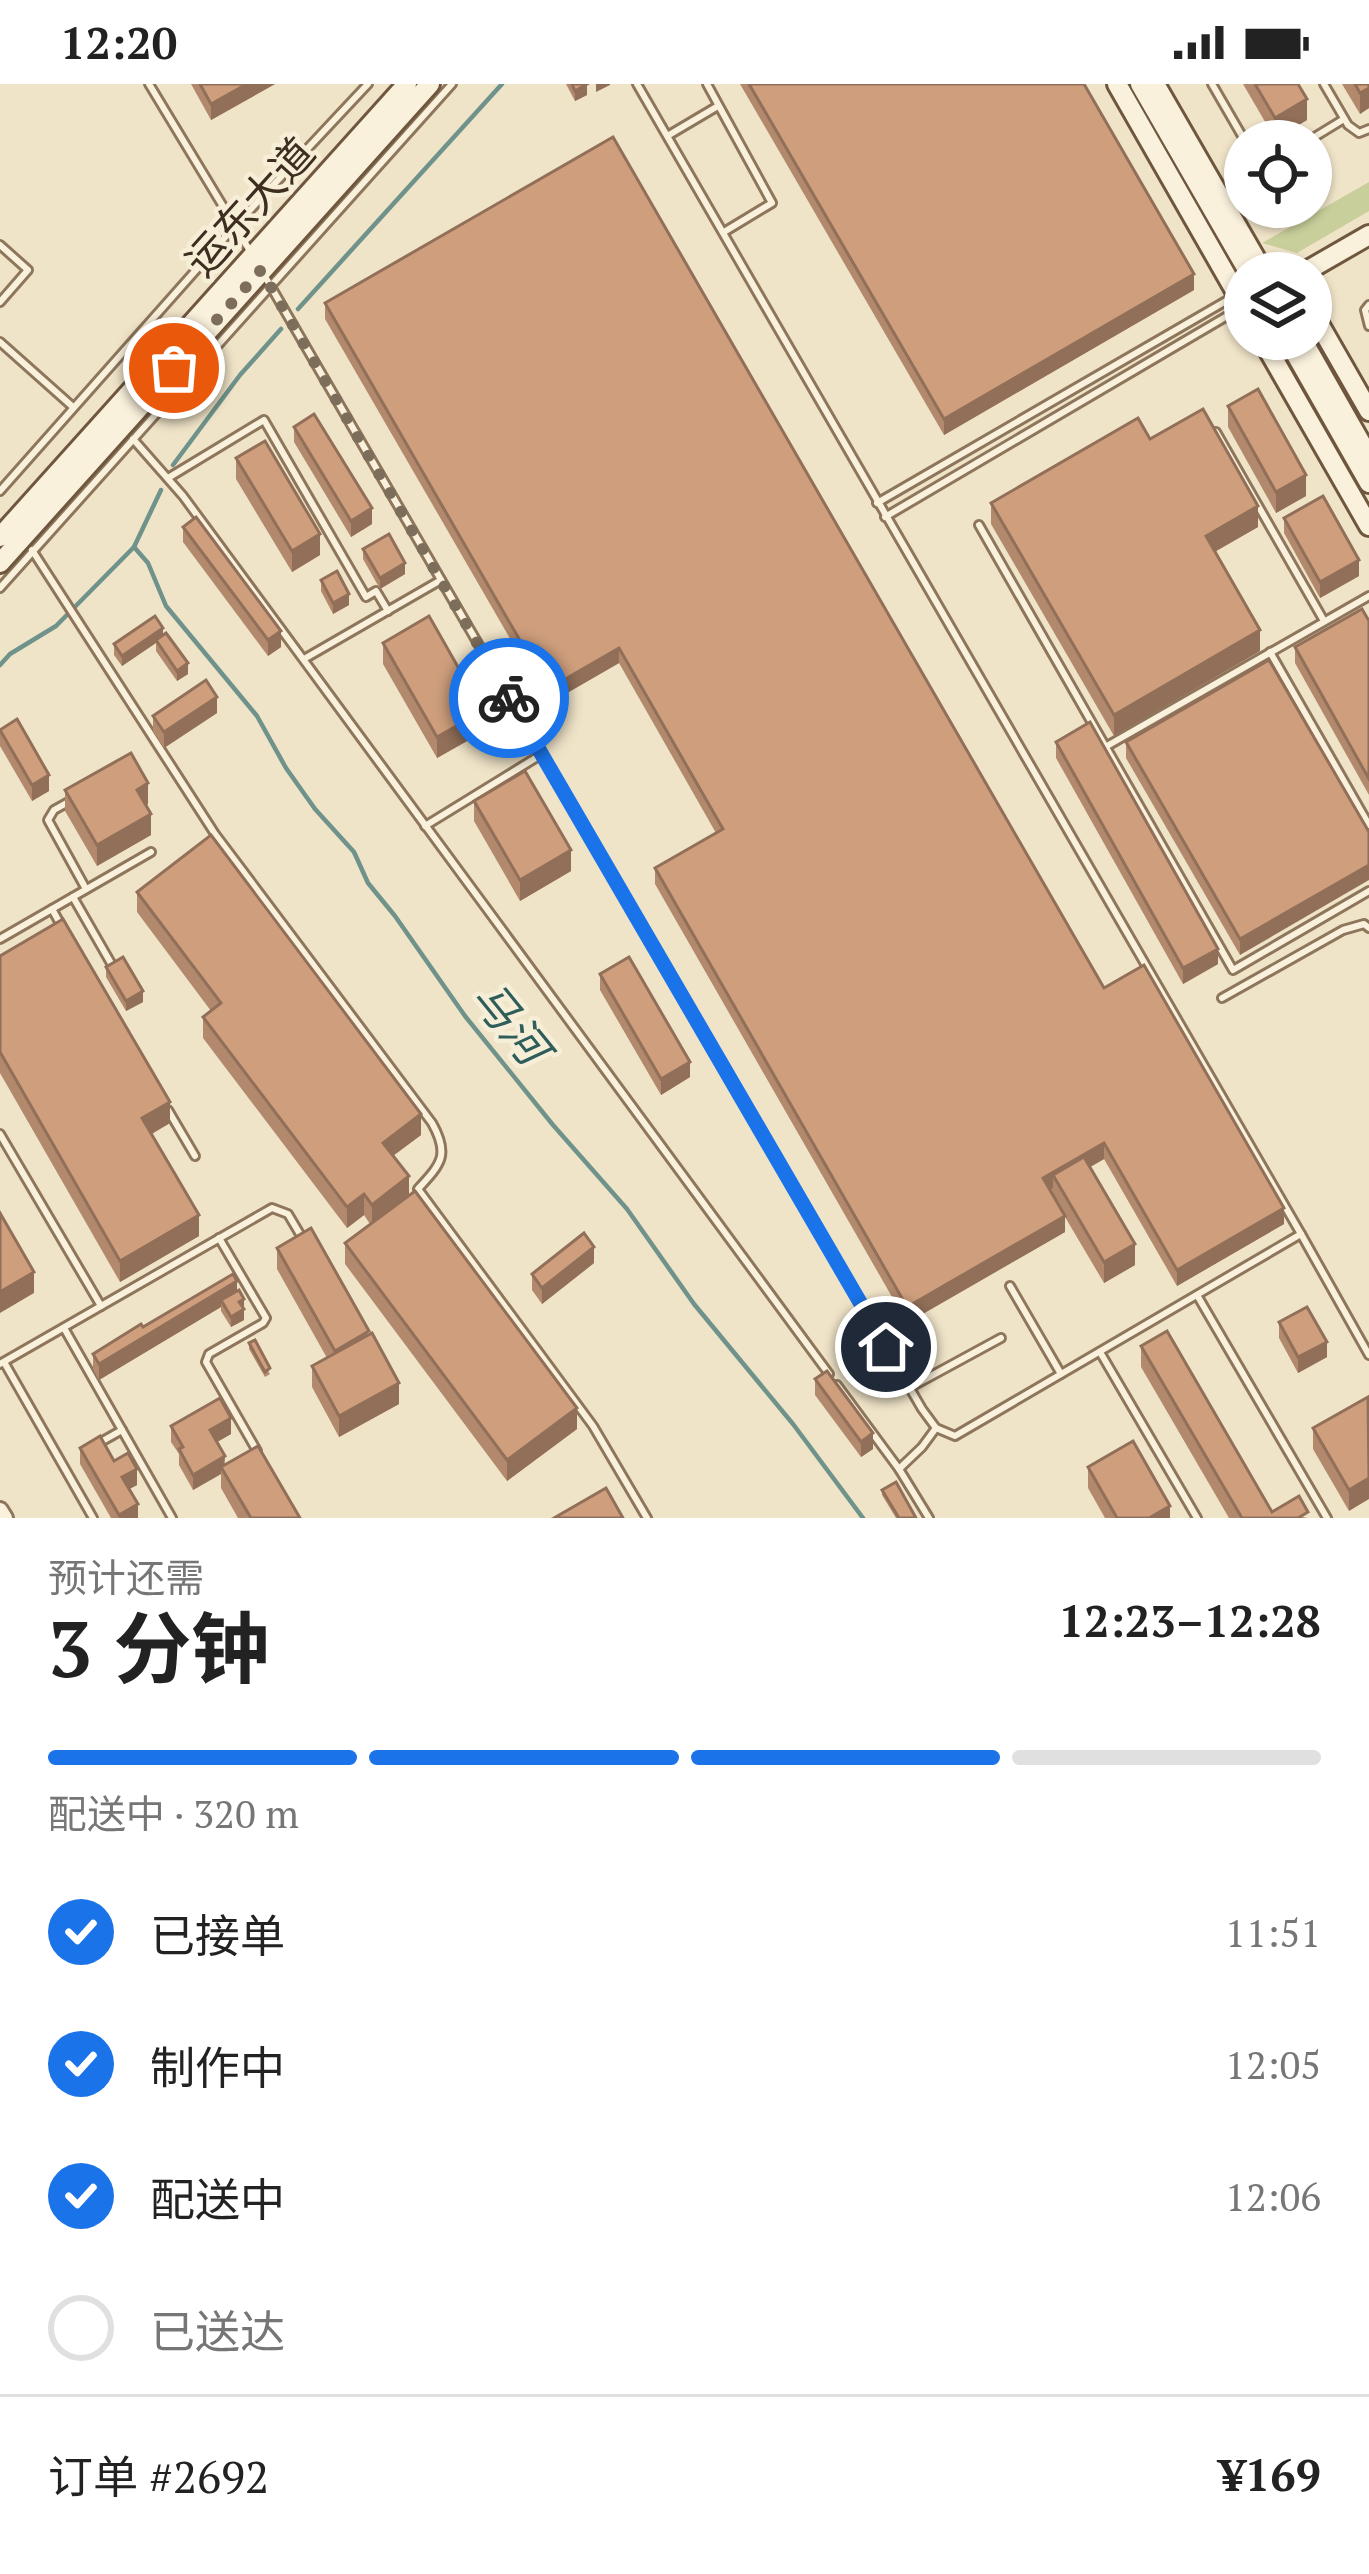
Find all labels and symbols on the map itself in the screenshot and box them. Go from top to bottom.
street label: 运东大道 [172,125,326,287]
pin [123,317,225,419]
courier [449,638,569,758]
water label: 马河 [459,968,568,1082]
pin [835,1296,937,1398]

